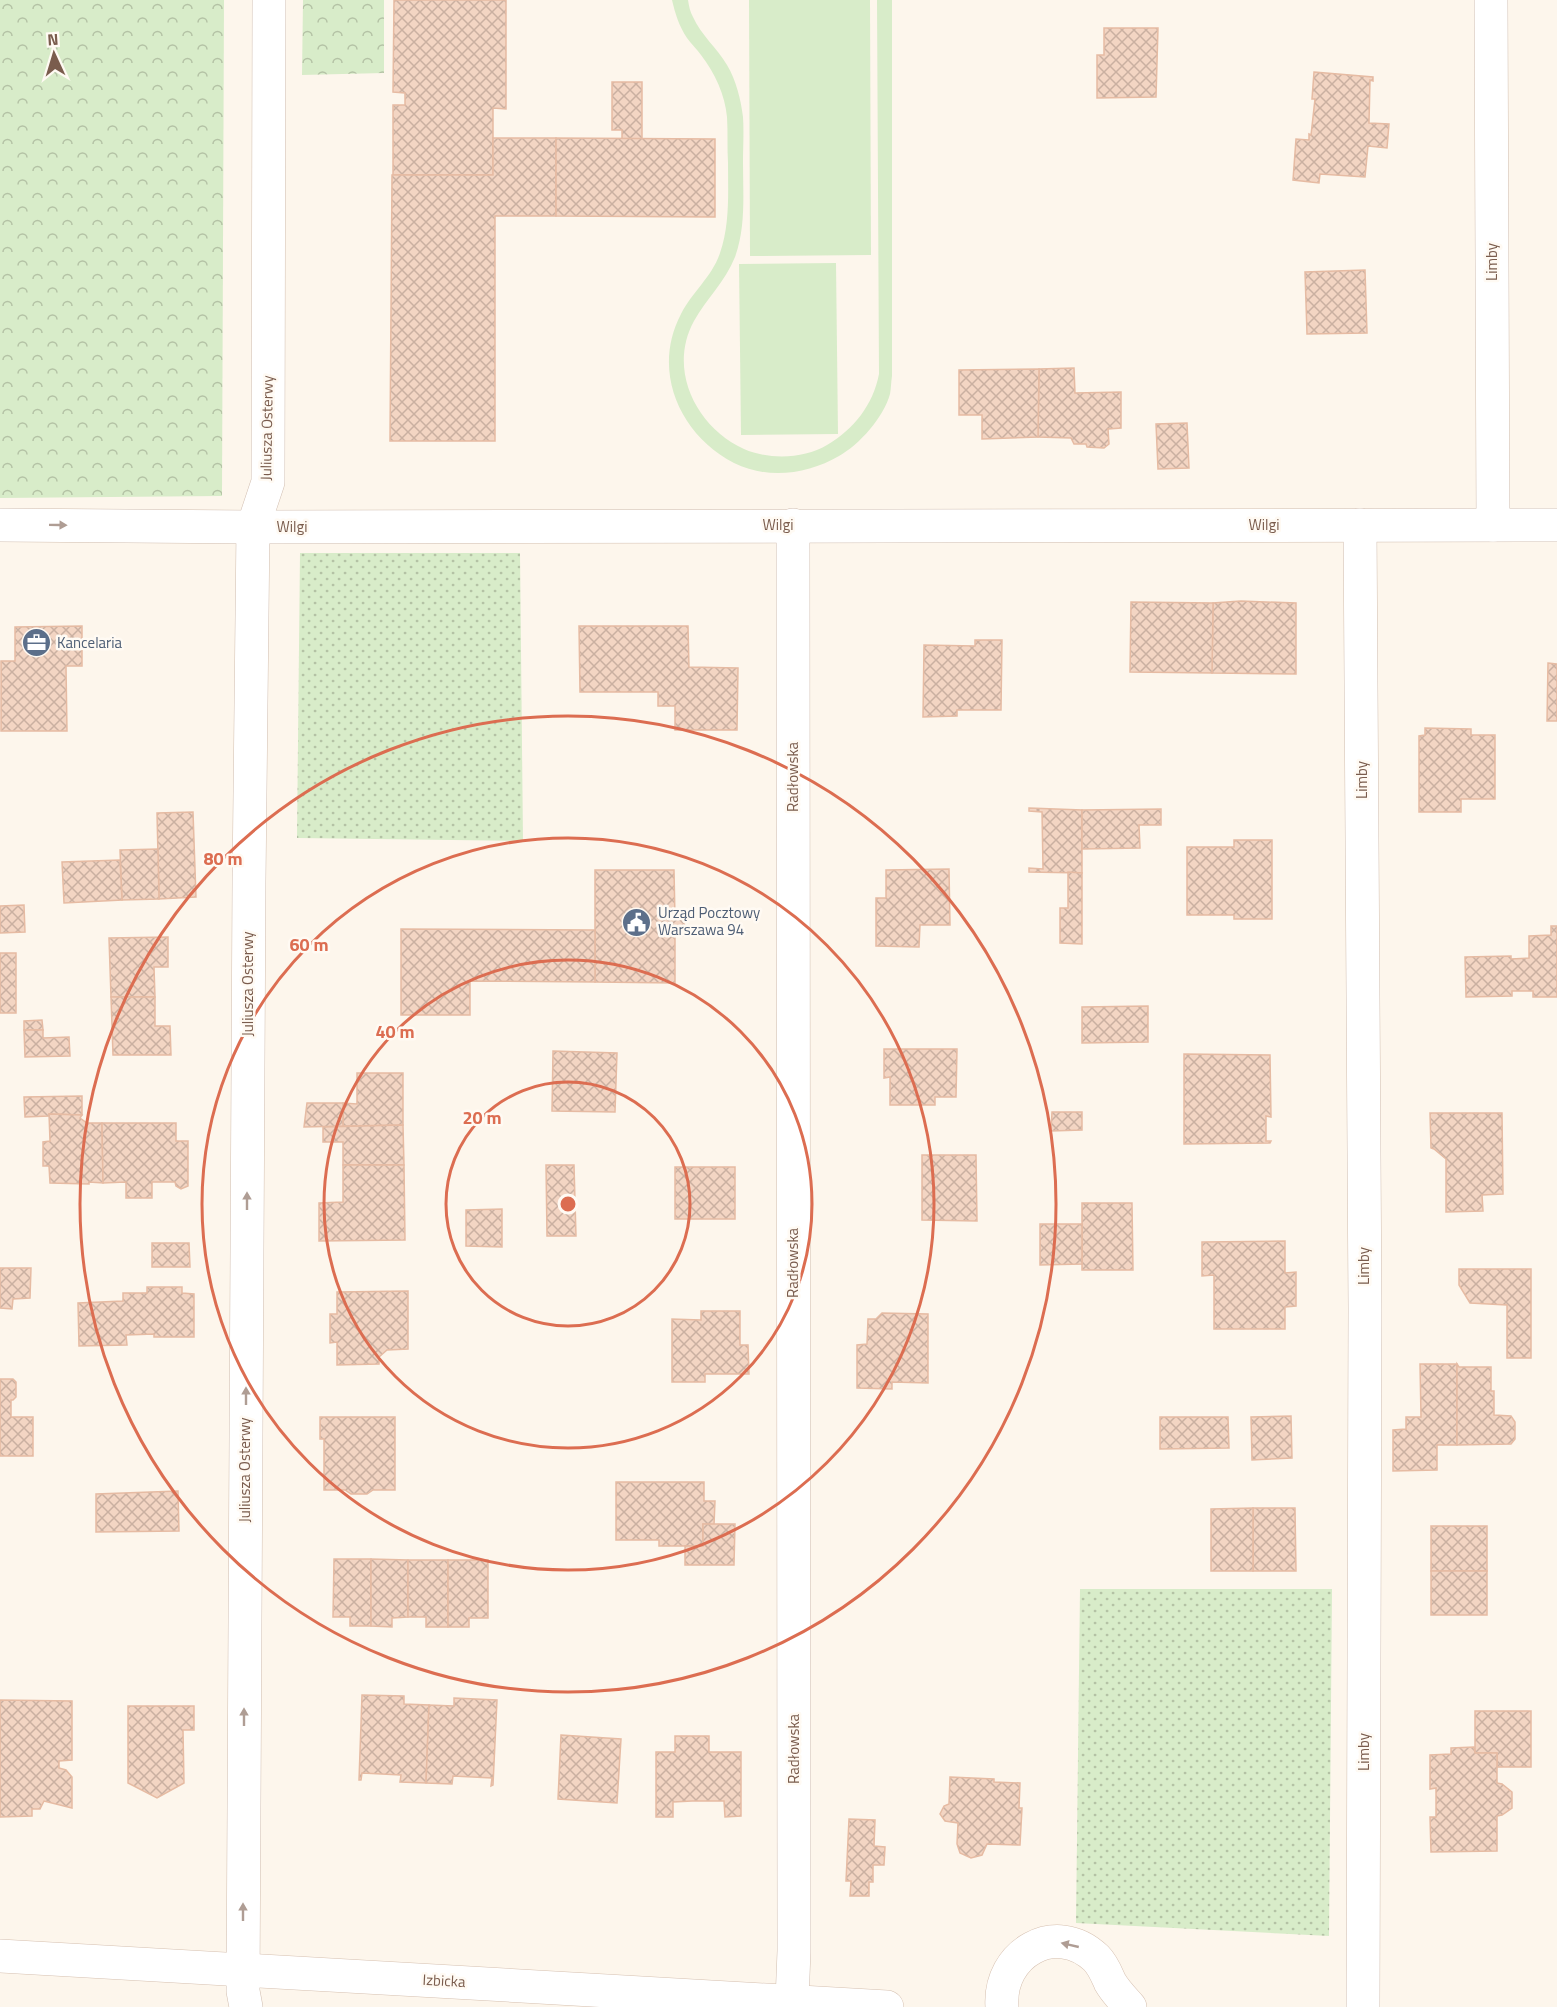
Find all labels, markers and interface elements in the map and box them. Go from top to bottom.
north arrow [24,24,84,84]
text: N [47,27,59,51]
street label: Limby [1480,243,1503,281]
street label: Juliusza Osterwy [254,375,279,481]
street label: Wilgi [762,513,794,536]
street label: Wilgi [1248,513,1280,536]
street label: Wilgi [276,515,308,538]
one-way arrow [49,520,68,530]
office icon: Kancelaria [20,627,52,659]
place label: Kancelaria [57,631,123,654]
street label: Radłowska [781,741,804,812]
street label: Limby [1350,761,1373,799]
text: 80 m [203,845,243,872]
place label: Urząd Pocztowy Warszawa 94 [658,901,760,941]
public building icon: Urząd Pocztowy Warszawa 94 [621,906,653,938]
street label: Juliusza Osterwy [236,931,259,1037]
text: 60 m [289,931,329,958]
text: 40 m [375,1018,415,1045]
text: 20 m [462,1104,502,1131]
one-way arrow [242,1191,252,1210]
centre of rings [558,1194,578,1214]
street label: Radłowska [781,1227,804,1298]
street label: Limby [1352,1247,1375,1285]
one-way arrow [241,1386,250,1405]
street label: Juliusza Osterwy [233,1417,256,1523]
one-way arrow [239,1707,249,1726]
street label: Radłowska [782,1713,805,1784]
street label: Limby [1352,1733,1375,1771]
one-way arrow [238,1902,248,1921]
one-way arrow [1060,1939,1079,1949]
street label: Izbicka [422,1968,467,1993]

